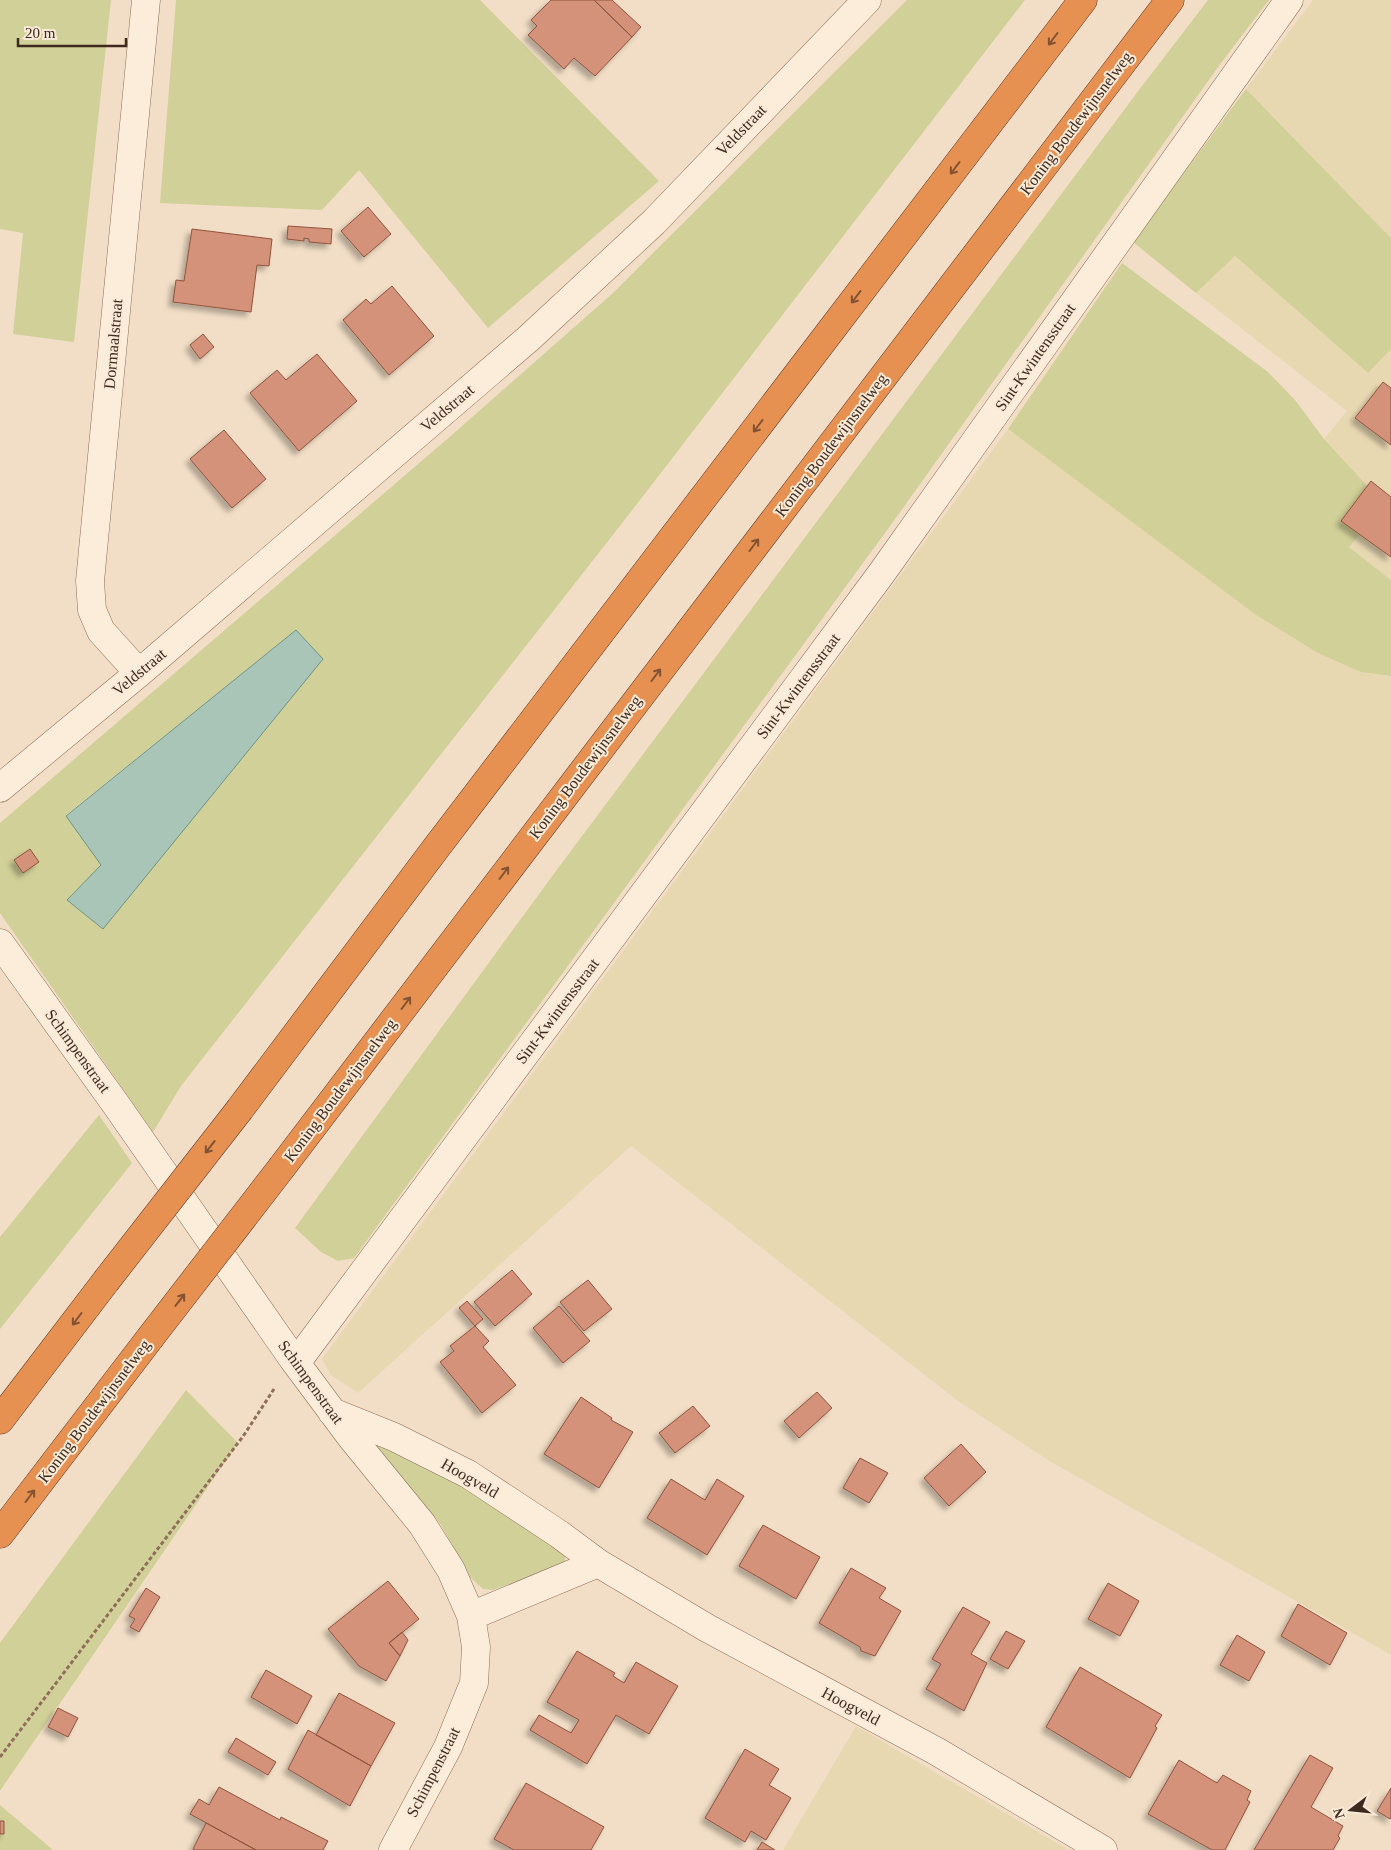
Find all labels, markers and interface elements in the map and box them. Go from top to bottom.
scale bar [18,15,125,47]
text: 20 m [25,25,56,41]
one-way arrow [1048,32,1059,45]
street label: Koning Boudewijnsnelweg [1017,48,1136,198]
street label: Veldstraat [713,101,770,159]
one-way arrow [949,161,960,174]
one-way arrow [851,290,861,304]
street label: Dormaalstraat [101,298,125,390]
street label: Sint-Kwintensstraat [992,300,1079,414]
street label: Koning Boudewijnsnelweg [772,370,891,520]
street label: Veldstraat [417,381,477,435]
one-way arrow [752,419,763,432]
one-way arrow [749,539,760,552]
street label: Sint-Kwintensstraat [753,630,843,742]
street label: Veldstraat [109,645,169,699]
one-way arrow [651,668,661,682]
street label: Koning Boudewijnsnelweg [526,692,645,842]
one-way arrow [499,867,510,880]
street label: Sint-Kwintensstraat [512,955,602,1067]
one-way arrow [401,996,411,1010]
street label: Schimpenstraat [41,1006,114,1097]
street label: Koning Boudewijnsnelweg [281,1015,400,1165]
one-way arrow [204,1140,215,1153]
one-way arrow [174,1293,185,1306]
one-way arrow [71,1312,82,1325]
street label: Koning Boudewijnsnelweg [35,1336,154,1486]
street label: Schimpenstraat [274,1337,347,1428]
street label: Hoogveld [438,1455,502,1502]
one-way arrow [24,1490,35,1503]
street label: Hoogveld [819,1684,883,1729]
street label: Schimpenstraat [403,1724,464,1820]
north arrow [1326,1785,1376,1835]
text: N [1330,1807,1348,1820]

